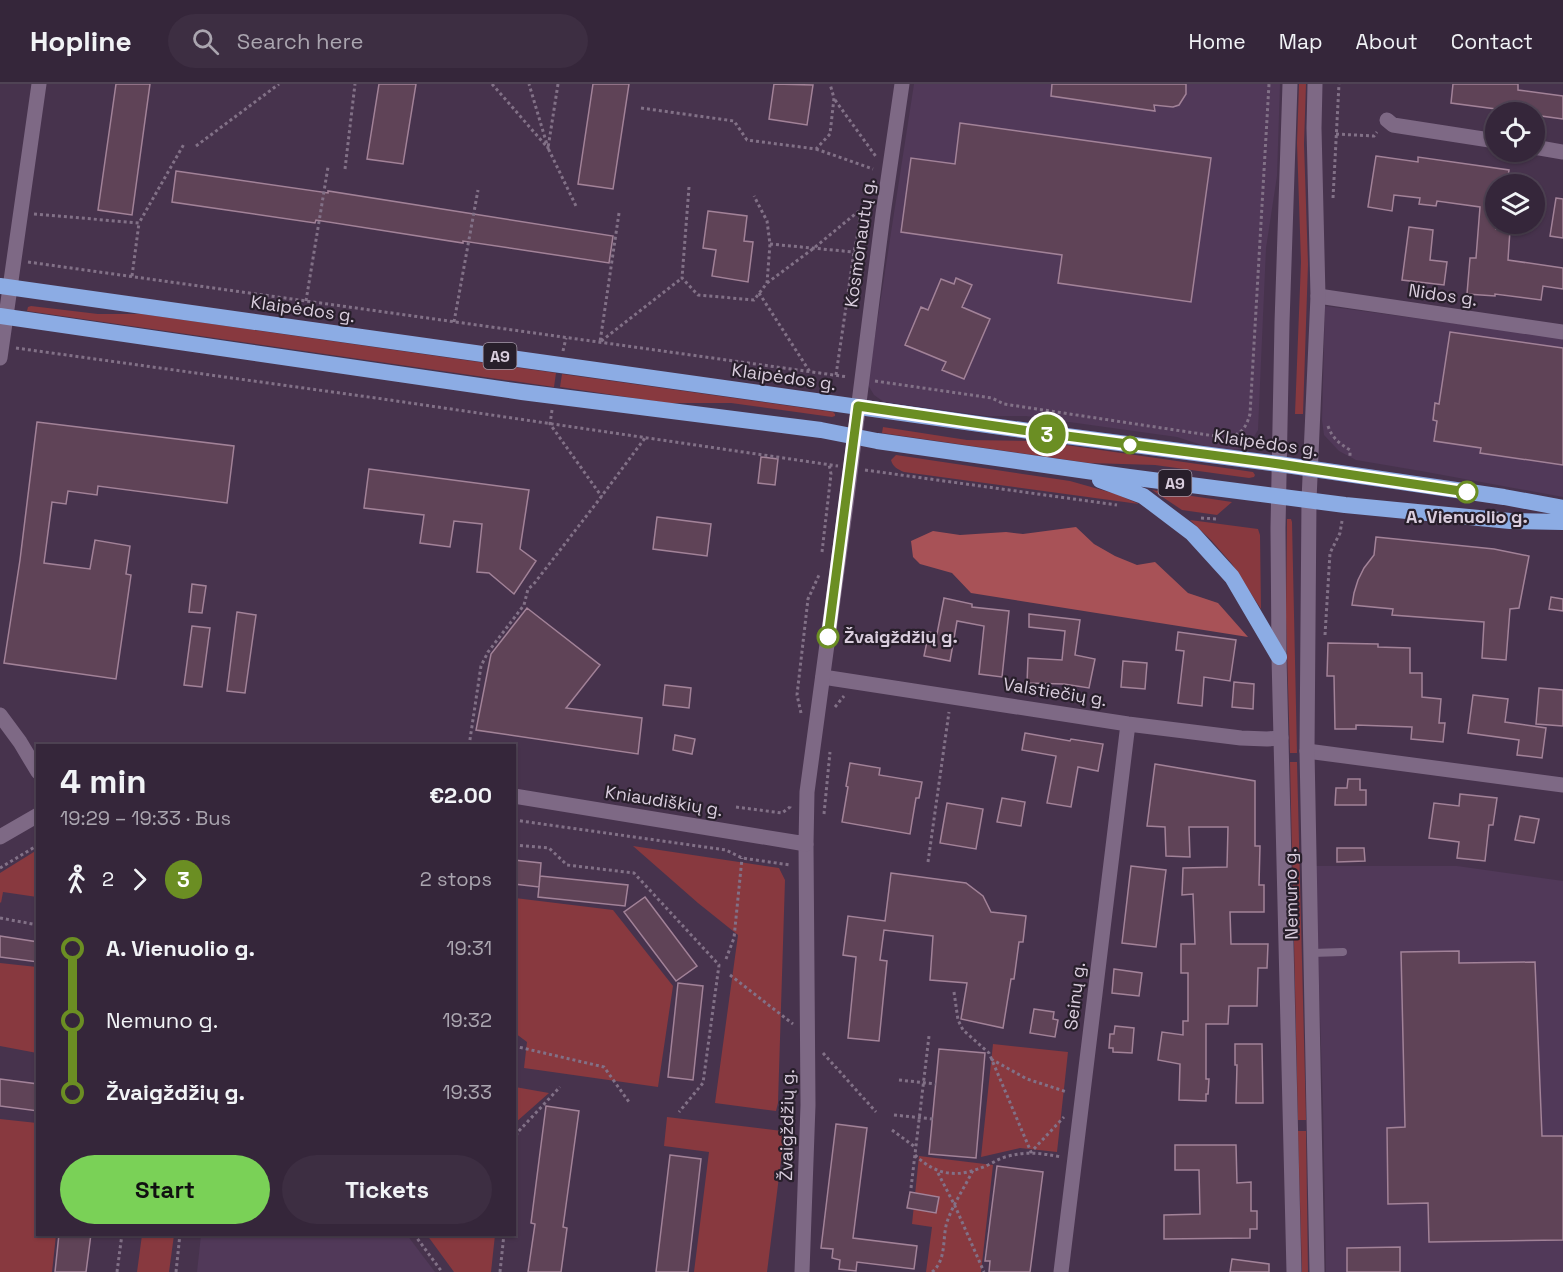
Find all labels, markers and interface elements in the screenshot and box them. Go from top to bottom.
search box [168,14,588,68]
text: Hopline [30,23,132,59]
icon: search [189,25,222,58]
text: Search here [237,27,363,55]
text: Home [1188,28,1246,55]
text: Map [1279,28,1323,55]
text: About [1356,28,1418,55]
text: Contact [1451,28,1533,55]
map controls [1485,102,1545,234]
button: locate [1485,102,1545,162]
button: layers [1485,174,1545,234]
street label: Kosmonautų g. [839,177,880,309]
street label: Nidos g. [1407,278,1479,311]
street label: Klaipėdos g. [249,290,357,327]
road number: A9 [484,343,516,369]
street label: Klaipėdos g. [730,358,838,395]
line badge: 3 [1028,414,1066,454]
text: 3 [1041,421,1053,448]
street label: Klaipėdos g. [1212,424,1320,461]
unlabelled marker [1121,436,1139,454]
road number: A9 [1158,470,1192,496]
marker: A. Vienuolio g. [1456,481,1478,503]
place label: A. Vienuolio g. [1406,505,1528,528]
place label: Žvaigždžių g. [844,625,958,648]
marker: Žvaigždžių g. [817,626,839,648]
street label: Valstiečių g. [1002,672,1109,711]
text: 4 min [60,761,147,803]
street label: Kniaudiškių g. [604,780,725,821]
text: €2.00 [429,781,492,809]
text: 19:29 – 19:33 · Bus [60,805,231,831]
street label: Nemuno g. [1278,848,1303,940]
icon: walk [60,863,93,896]
icon: forward [123,863,156,896]
text: 2 [102,866,114,892]
text: 3 [177,866,190,893]
text: 2 stops [420,866,492,892]
text: A. Vienuolio g. [106,934,255,962]
text: 19:31 [446,935,492,961]
street label: Seinų g. [1059,960,1090,1031]
text: Nemuno g. [106,1006,218,1034]
text: 19:32 [442,1007,492,1033]
street label: Žvaigždžių g. [774,1069,799,1181]
text: Žvaigždžių g. [106,1078,245,1106]
text: 19:33 [442,1079,492,1105]
button: Start [60,1155,270,1224]
button: Tickets [282,1155,492,1224]

